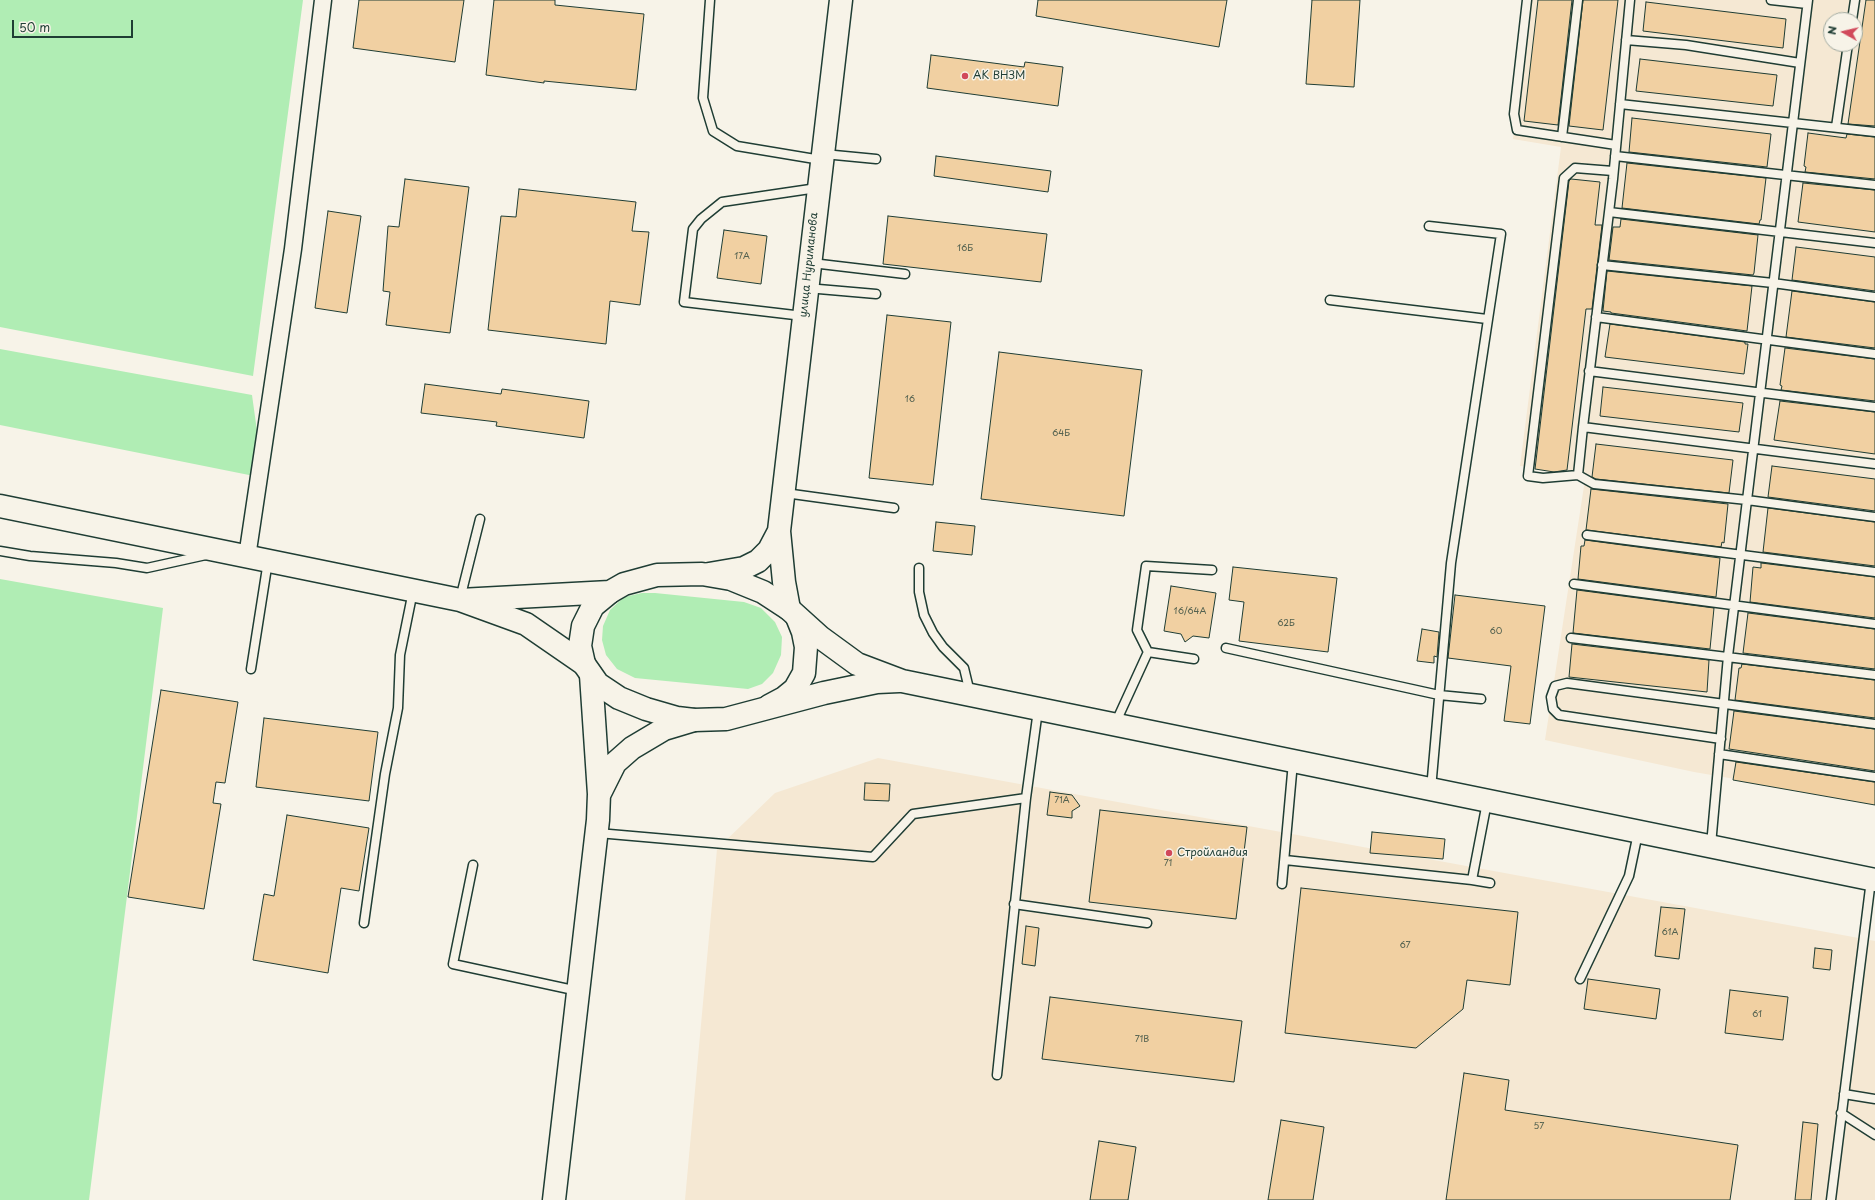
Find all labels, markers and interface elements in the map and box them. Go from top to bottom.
scale bar [14,12,135,38]
north arrow [1823,12,1863,52]
text: 50 m [19,18,50,36]
text: N [1823,25,1841,36]
place label: АК ВНЗМ [973,69,1025,83]
marker: АК ВНЗМ [960,71,970,81]
street label: улица Нуриманова [797,212,821,318]
house number: 16Б [957,244,973,254]
house number: 17А [734,252,750,262]
house number: 16 [905,395,915,405]
house number: 64Б [1052,429,1070,439]
house number: 16/64А [1174,607,1206,617]
house number: 62Б [1277,619,1295,629]
house number: 60 [1490,627,1502,637]
house number: 71А [1054,796,1070,806]
place label: Стройландия [1177,846,1248,860]
marker: Стройландия [1164,848,1174,858]
house number: 71 [1164,859,1172,869]
house number: 61А [1662,928,1678,938]
house number: 67 [1399,941,1411,951]
house number: 61 [1752,1010,1762,1020]
house number: 71В [1135,1035,1149,1045]
house number: 57 [1534,1122,1544,1132]

